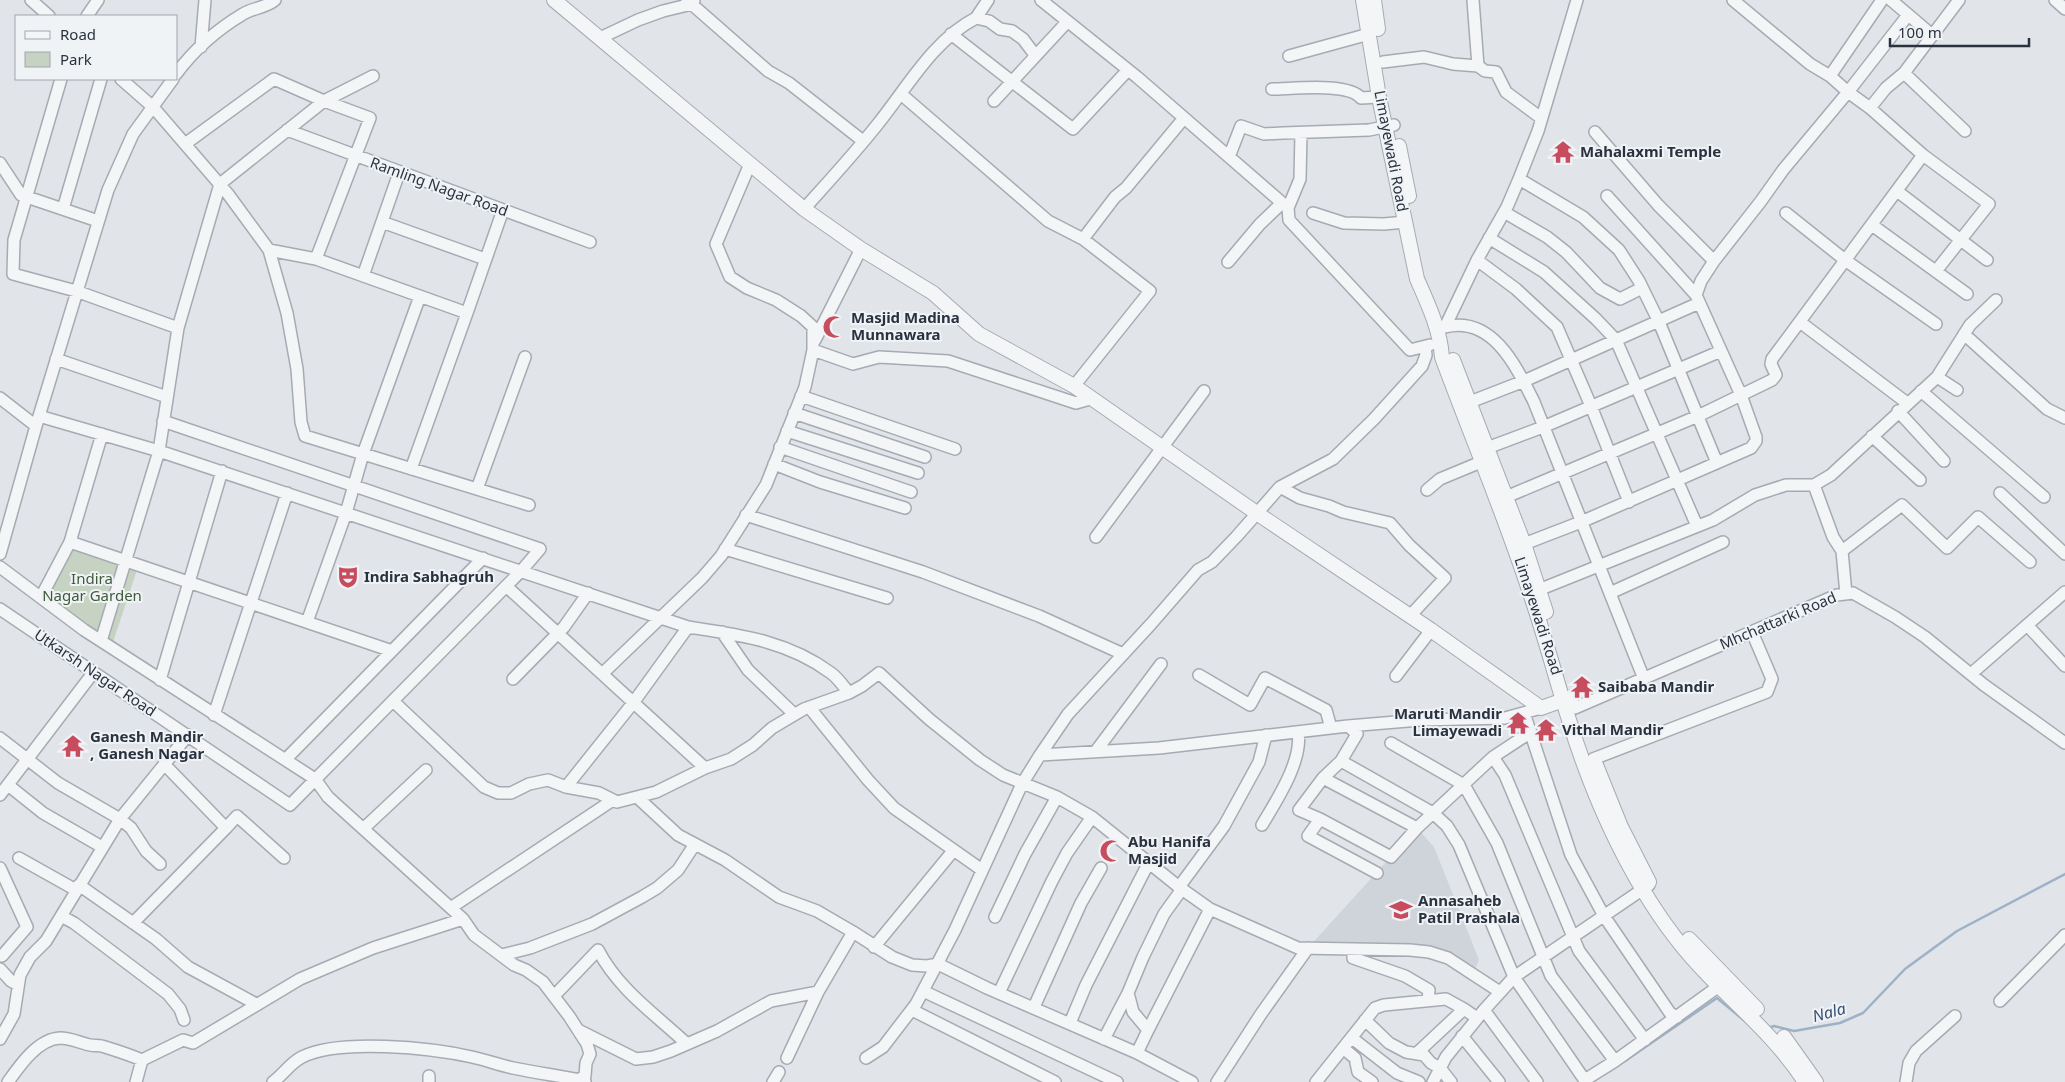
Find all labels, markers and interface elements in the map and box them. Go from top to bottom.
legend [15,15,178,80]
scale bar [1890,15,2029,47]
text: 100 m [1898,22,1942,42]
text: Road [60,24,96,44]
text: Park [60,49,92,69]
street label: Limayewadi Road [1370,88,1414,213]
temple icon: Mahalaxmi Temple [1550,139,1576,165]
place label: Mahalaxmi Temple [1580,141,1721,161]
street label: Ramling Nagar Road [368,152,511,220]
place label: Masjid Madina Munnawara [851,307,960,344]
mosque icon: Masjid Madina Munnawara [821,314,847,340]
street label: Limayewadi Road [1510,554,1568,677]
theatre icon: Indira Sabhagruh [335,564,361,590]
place label: Indira Sabhagruh [364,566,494,586]
park label: Indira Nagar Garden [42,568,142,605]
street label: Mhchattarki Road [1716,586,1839,654]
street label: Utkarsh Nagar Road [31,624,160,720]
temple icon: Saibaba Mandir [1569,674,1595,700]
place label: Saibaba Mandir [1598,676,1714,696]
place label: Maruti Mandir Limayewadi [1394,703,1502,740]
temple icon: Maruti Mandir Limayewadi [1505,710,1531,736]
temple icon: Vithal Mandir [1533,717,1559,743]
place label: Vithal Mandir [1562,719,1664,739]
place label: Ganesh Mandir , Ganesh Nagar [90,726,205,763]
temple icon: Ganesh Mandir , Ganesh Nagar [60,733,86,759]
place label: Abu Hanifa Masjid [1128,831,1211,868]
mosque icon: Abu Hanifa Masjid [1098,838,1124,864]
place label: Annasaheb Patil Prashala [1418,890,1520,927]
school or university icon: Annasaheb Patil Prashala [1388,897,1414,923]
water label: Nala [1810,997,1848,1027]

